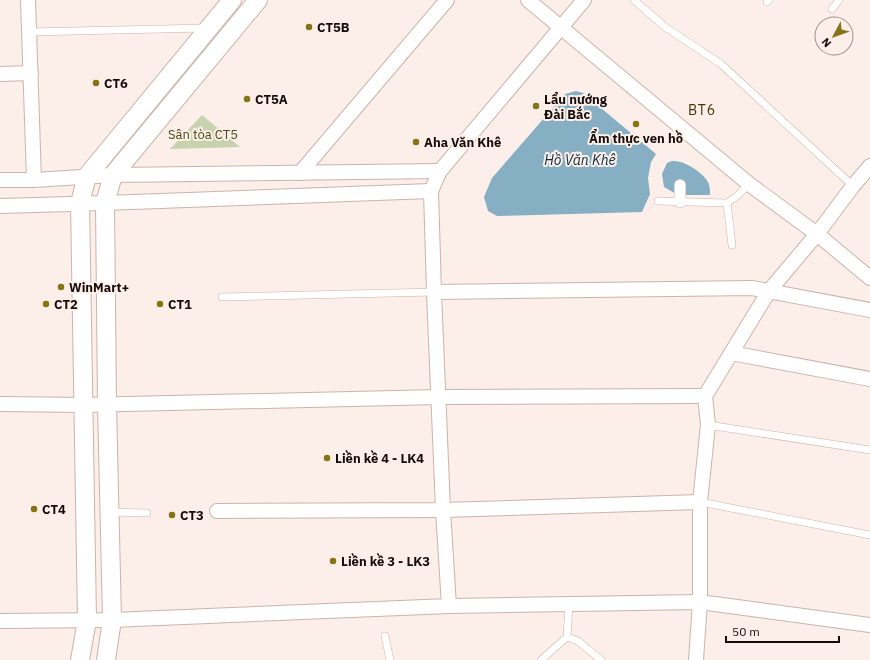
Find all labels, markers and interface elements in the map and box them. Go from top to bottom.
north arrow [814,16,854,56]
place label: CT5B [317,19,350,36]
marker: CT5B [304,22,314,32]
text: N [819,35,834,50]
place label: CT6 [104,75,128,92]
marker: CT6 [91,78,101,88]
place label: CT5A [255,91,288,108]
place label: Lẩu nướng Đài Bắc [544,91,608,123]
marker: CT5A [242,94,252,104]
marker: Lẩu nướng Đài Bắc [531,101,541,111]
district label: BT6 [688,101,716,119]
marker: Ẩm thực ven hồ [631,119,641,129]
park label: Sân tòa CT5 [168,126,238,143]
place label: Ẩm thực ven hồ [589,128,683,147]
place label: Aha Văn Khê [424,134,501,151]
marker: Aha Văn Khê [411,137,421,147]
water label: Hồ Văn Khê [544,151,616,169]
place label: WinMart+ [69,279,129,296]
marker: WinMart+ [56,282,66,292]
place label: CT2 [54,296,78,313]
place label: CT1 [168,296,192,313]
marker: CT2 [41,299,51,309]
marker: CT1 [155,299,165,309]
place label: Liền kề 4 - LK4 [335,450,424,467]
marker: Liền kề 4 - LK4 [322,453,332,463]
place label: CT4 [42,501,66,518]
marker: CT4 [29,504,39,514]
place label: CT3 [180,507,204,524]
marker: CT3 [167,510,177,520]
place label: Liền kề 3 - LK3 [341,553,430,570]
marker: Liền kề 3 - LK3 [328,556,338,566]
scale bar [726,618,839,644]
text: 50 m [732,624,760,639]

